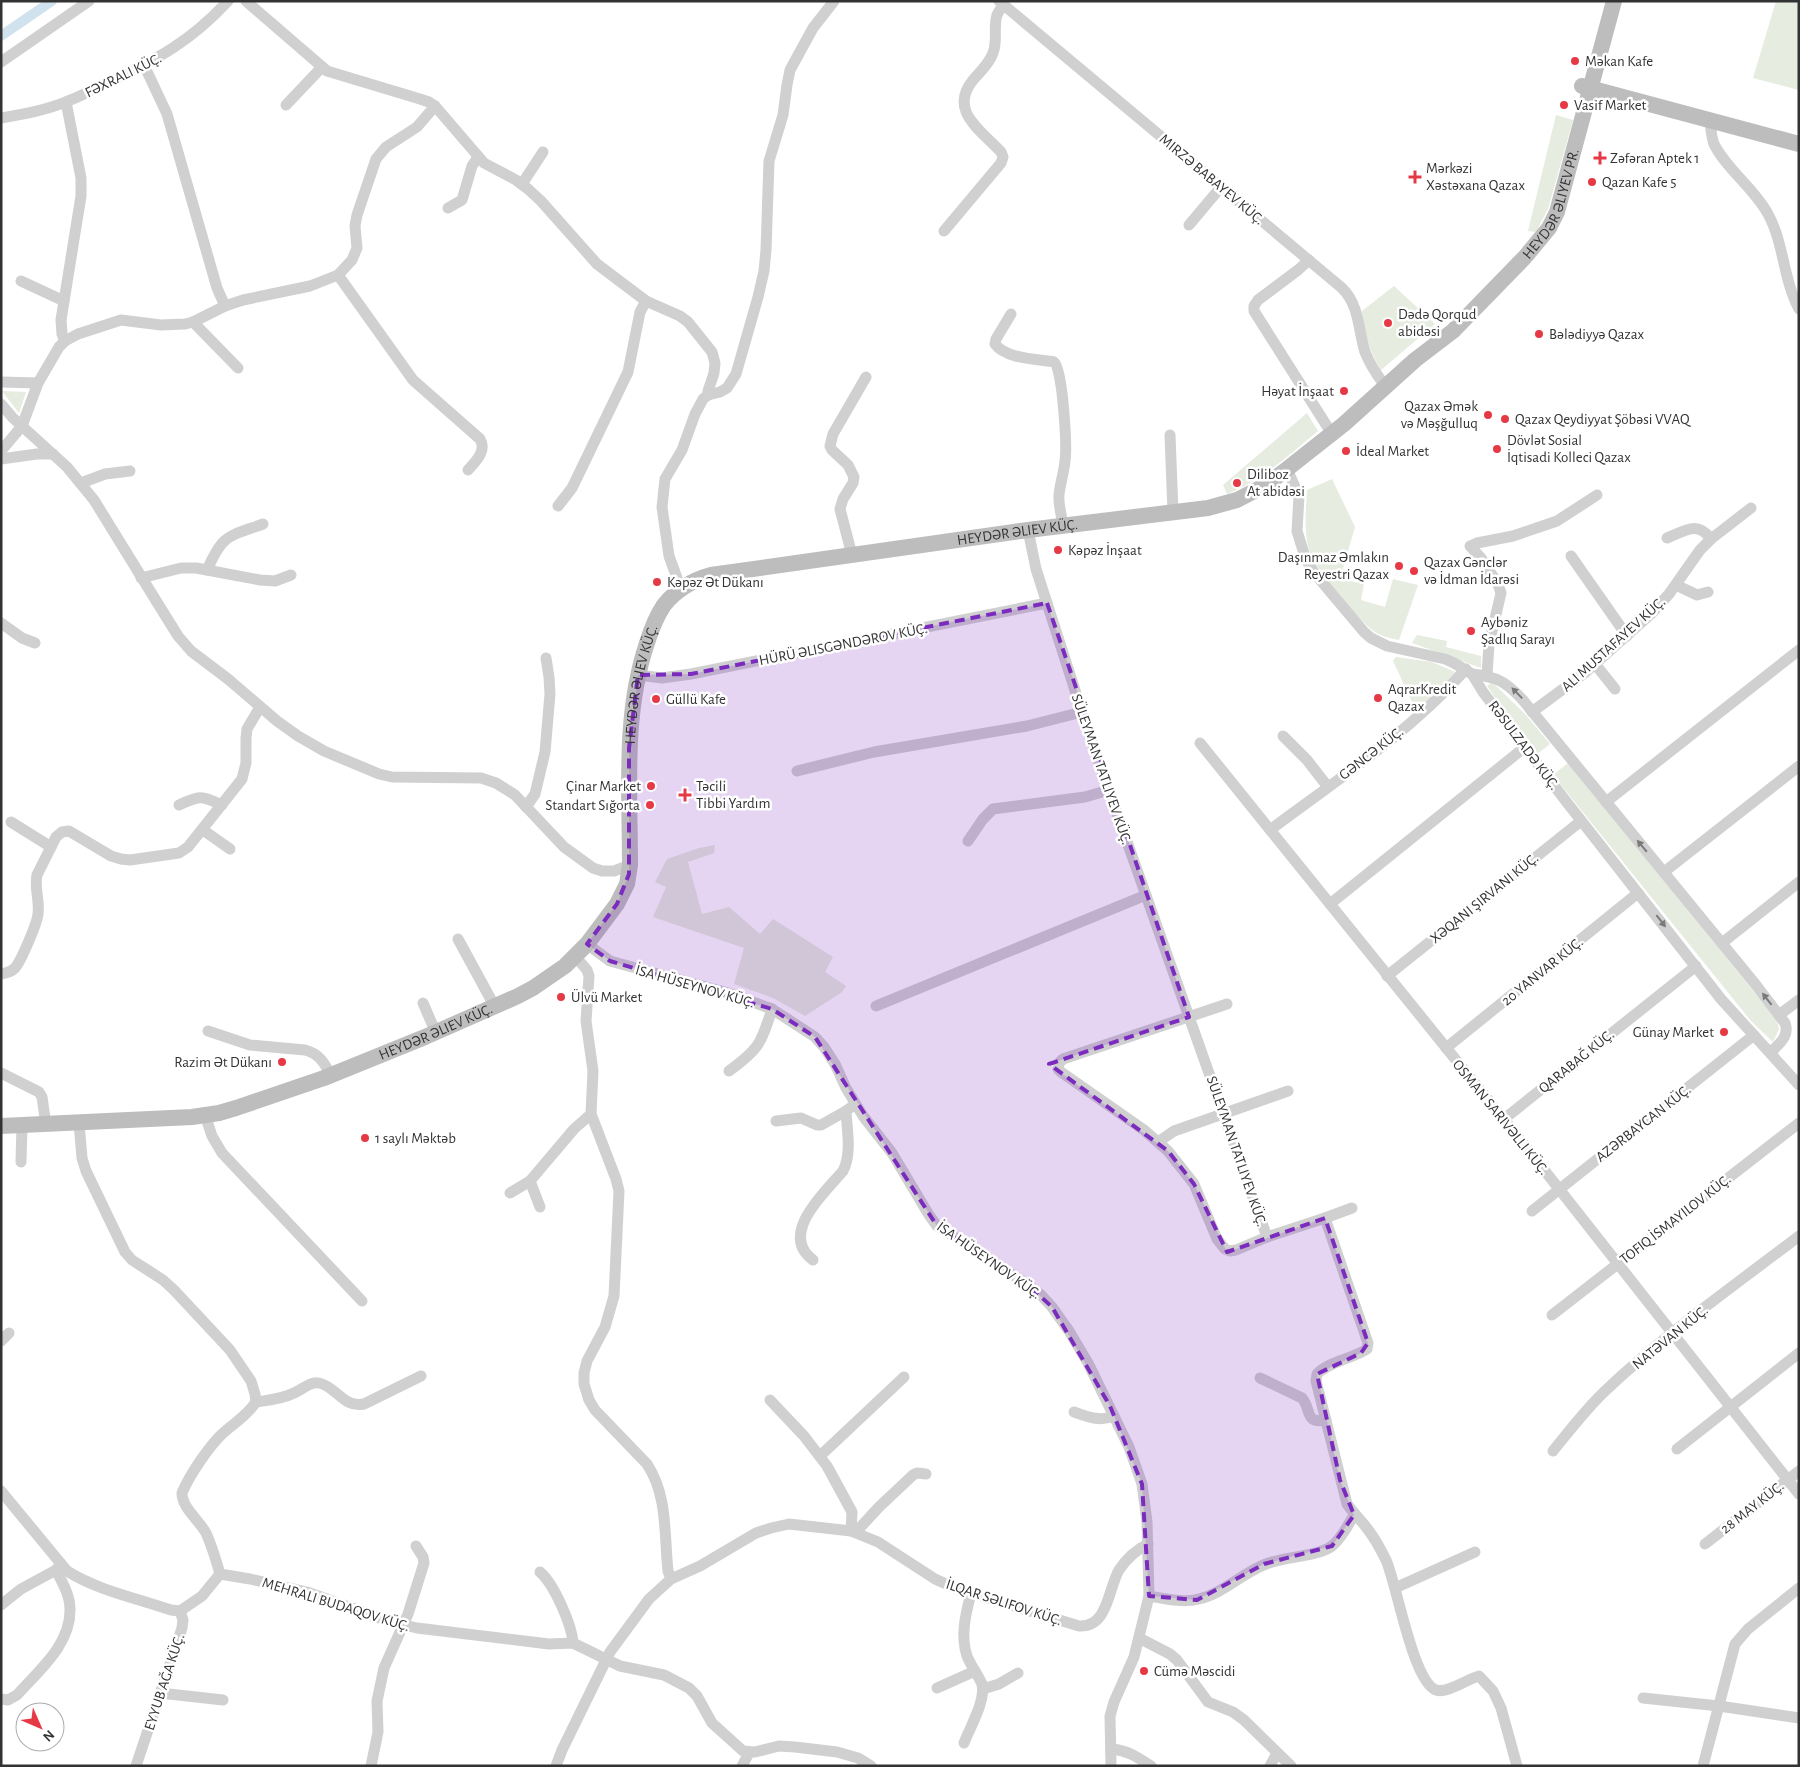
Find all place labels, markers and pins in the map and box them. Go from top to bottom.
place label: Məkan Kafe [1585,54,1653,69]
marker: Məkan Kafe [1569,55,1581,67]
place label: Vasif Market [1574,98,1647,113]
marker: Vasif Market [1558,99,1570,111]
place label: Zəfəran Aptek 1 [1610,151,1699,166]
marker: Zəfəran Aptek 1 [1594,152,1606,164]
place label: Mərkəzi Xəstəxana Qazax [1426,161,1525,193]
marker: Mərkəzi Xəstəxana Qazax [1408,170,1422,184]
place label: Qazan Kafe 5 [1602,175,1676,190]
marker: Qazan Kafe 5 [1586,176,1598,188]
place label: Dədə Qorqud abidəsi [1398,307,1477,339]
marker: Dədə Qorqud abidəsi [1382,317,1394,329]
place label: Bələdiyyə Qazax [1549,327,1645,342]
marker: Bələdiyyə Qazax [1533,328,1545,340]
place label: Həyat İnşaat [1261,382,1334,399]
marker: Həyat İnşaat [1338,385,1350,397]
place label: Qazax Əmək və Məşğulluq [1401,399,1478,431]
marker: Qazax Əmək və Məşğulluq [1482,409,1494,421]
place label: Qazax Qeydiyyat Şöbəsi VVAQ [1515,412,1691,427]
marker: Qazax Qeydiyyat Şöbəsi VVAQ [1499,413,1511,425]
place label: Dövlət Sosial İqtisadi Kolleci Qazax [1507,433,1631,465]
place label: İdeal Market [1356,442,1429,459]
marker: Dövlət Sosial İqtisadi Kolleci Qazax [1491,443,1503,455]
marker: İdeal Market [1340,445,1352,457]
place label: Diliboz At abidəsi [1247,467,1305,499]
marker: Diliboz At abidəsi [1231,477,1243,489]
place label: Kəpəz İnşaat [1068,541,1142,558]
marker: Kəpəz İnşaat [1052,544,1064,556]
place label: Daşınmaz Əmlakın Reyestri Qazax [1278,550,1389,582]
place label: Qazax Gənclər və İdman İdarəsi [1424,555,1519,587]
marker: Daşınmaz Əmlakın Reyestri Qazax [1393,560,1405,572]
marker: Qazax Gənclər və İdman İdarəsi [1408,565,1420,577]
place label: Kəpəz Ət Dükanı [667,575,764,590]
marker: Kəpəz Ət Dükanı [651,576,663,588]
place label: Aybəniz Şadlıq Sarayı [1481,615,1555,647]
marker: Aybəniz Şadlıq Sarayı [1465,625,1477,637]
place label: AqrarKredit Qazax [1388,682,1456,714]
place label: Güllü Kafe [666,692,726,707]
marker: AqrarKredit Qazax [1372,692,1384,704]
marker: Güllü Kafe [650,693,662,705]
place label: Çinar Market [566,779,641,794]
place label: Təcili Tibbi Yardım [696,779,770,811]
marker: Çinar Market [645,780,657,792]
marker: Təcili Tibbi Yardım [678,788,692,802]
place label: Standart Sığorta [545,798,640,813]
marker: Standart Sığorta [644,799,656,811]
place label: Ülvü Market [571,988,642,1005]
marker: Ülvü Market [555,991,567,1003]
place label: Günay Market [1633,1025,1714,1040]
marker: Günay Market [1718,1026,1730,1038]
place label: Razim Ət Dükanı [174,1055,272,1070]
marker: Razim Ət Dükanı [276,1056,288,1068]
place label: 1 saylı Məktəb [375,1131,456,1146]
marker: 1 saylı Məktəb [359,1132,371,1144]
place label: Cümə Məscidi [1154,1664,1235,1679]
marker: Cümə Məscidi [1138,1665,1150,1677]

